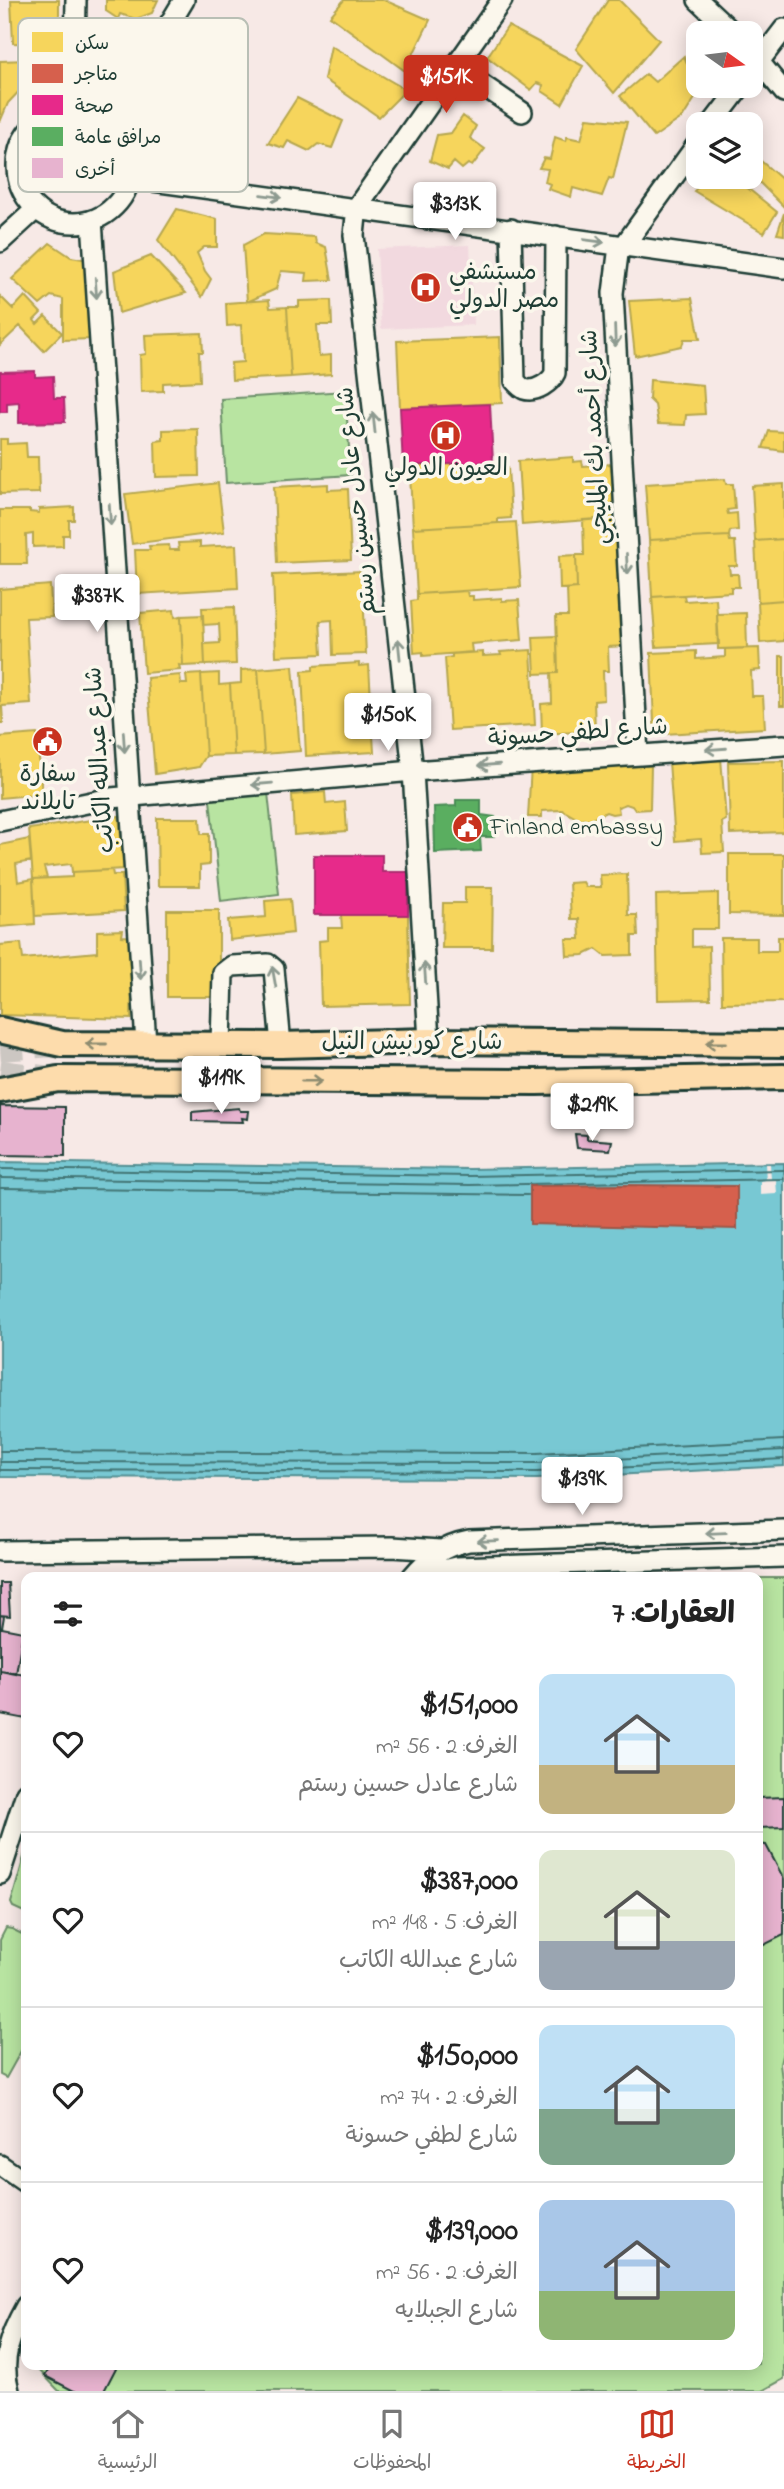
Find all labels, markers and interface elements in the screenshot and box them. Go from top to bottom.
legend [18,18,248,192]
north arrow [686,21,763,98]
map controls [686,21,763,189]
text: سكن [75,31,109,58]
pin: $151K [397,55,495,115]
text: $151K [420,61,472,94]
text: متاجر [73,62,118,89]
text: صحة [75,94,114,121]
button: layers [686,112,763,189]
text: مرافق عامة [75,125,161,152]
text: أخرى [75,157,115,184]
pin: $313K [406,182,504,242]
text: $313K [429,188,481,221]
one-way arrow [259,190,282,203]
one-way arrow [582,235,604,248]
place label: مستشفي مصر الدولي [449,256,559,320]
hospital icon: مستشفي مصر الدولي [409,270,443,304]
one-way arrow [90,277,103,299]
one-way arrow [608,325,621,348]
street label: شارع أحمد بك المليجي [573,329,620,545]
street label: شارع عادل حسين رستم [329,385,387,617]
one-way arrow [368,412,381,435]
hospital icon: العيون الدولي [429,418,463,452]
place label: العيون الدولي [384,452,508,488]
one-way arrow [104,504,117,526]
one-way arrow [621,552,634,575]
pin: $387K [48,574,146,634]
text: $387K [71,580,123,613]
one-way arrow [393,638,406,661]
street label: شارع عبدالله الكاتب [77,666,125,854]
pin: $150K [339,694,437,753]
text: $150K [360,699,416,732]
street label: شارع لطفي حسونة [487,710,669,759]
public building icon: سفارة تايلاند [31,724,65,758]
one-way arrow [118,731,131,754]
one-way arrow [705,743,728,756]
place label: سفارة تايلاند [20,758,76,821]
one-way arrow [478,759,501,772]
one-way arrow [251,778,274,791]
public building icon: Finland embassy [450,811,484,845]
place label: Finland embassy [489,811,663,847]
one-way arrow [134,958,147,980]
one-way arrow [418,963,431,985]
one-way arrow [267,966,280,989]
street label: شارع كورنيش النيل [321,1026,503,1061]
one-way arrow [85,1037,108,1051]
one-way arrow [705,1037,728,1050]
pin: $119K [172,1056,270,1116]
text: $119K [198,1062,244,1095]
one-way arrow [300,1074,323,1088]
pin: $219K [543,1084,641,1143]
text: $219K [567,1089,617,1122]
pin: $139K [533,1458,631,1517]
text: $139K [558,1463,606,1496]
one-way arrow [705,1526,728,1539]
one-way arrow [477,1534,500,1547]
text: العقارات: 7 [612,1593,735,1637]
icon: filters [49,1595,87,1633]
text: $151,000 [420,1684,518,1728]
icon: home [595,1702,679,1786]
icon: heart [49,1725,87,1763]
text: الغرف: 2 · 56 m² [376,1731,518,1764]
text: شارع عادل حسين رستم [298,1769,518,1802]
text: $387,000 [420,1860,518,1904]
icon: home [595,1878,679,1962]
icon: heart [49,1901,87,1939]
text: الغرف: 5 · 148 m² [372,1907,518,1940]
text: شارع عبدالله الكاتب [339,1945,518,1978]
text: $150,000 [416,2035,518,2079]
icon: home [595,2053,679,2137]
icon: heart [49,2076,87,2114]
text: الغرف: 2 · 74 m² [380,2082,518,2115]
text: شارع لطفي حسونة [345,2120,518,2153]
text: $139,000 [425,2210,518,2254]
icon: home [595,2228,679,2312]
icon: heart [49,2251,87,2289]
text: الغرف: 2 · 56 m² [376,2257,518,2290]
text: شارع الجبلايه [395,2295,518,2328]
tab: الرئيسية [98,2405,157,2478]
tab: المحفوظات [353,2405,431,2478]
tab: الخريطة [627,2405,686,2478]

